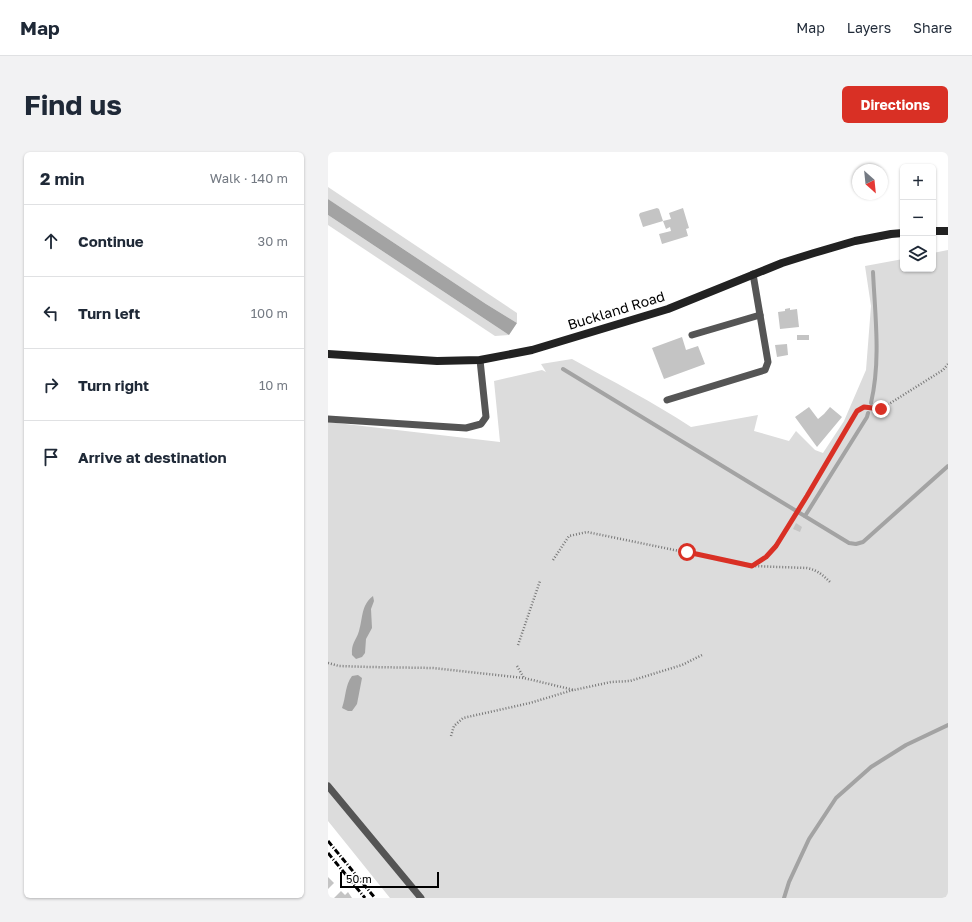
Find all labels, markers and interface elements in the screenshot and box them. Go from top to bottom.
text: Map [20,16,60,39]
text: Map [796,19,825,36]
text: Layers [847,19,891,36]
text: Share [913,19,952,36]
button: Directions [842,86,948,123]
text: Find us [24,88,122,121]
north arrow [852,164,888,200]
map controls [900,164,936,272]
button: + [900,164,936,200]
text: 2 min [40,168,84,189]
text: Walk · 140 m [210,170,288,186]
button: − [900,200,936,236]
icon: ahead [40,230,62,252]
text: Continue [78,232,144,250]
text: 30 m [258,233,288,249]
button: layers [900,236,936,272]
street label: Buckland Road [565,287,667,333]
icon: left [40,302,62,324]
text: Turn left [78,304,140,322]
text: 100 m [251,305,288,321]
icon: right [40,374,62,396]
text: Turn right [78,376,149,394]
text: 10 m [259,377,288,393]
route end [872,400,890,418]
icon: arrive [40,446,62,468]
text: Arrive at destination [78,448,227,466]
route start [678,543,696,561]
scale bar [340,870,439,889]
text: 50 m [346,872,372,885]

